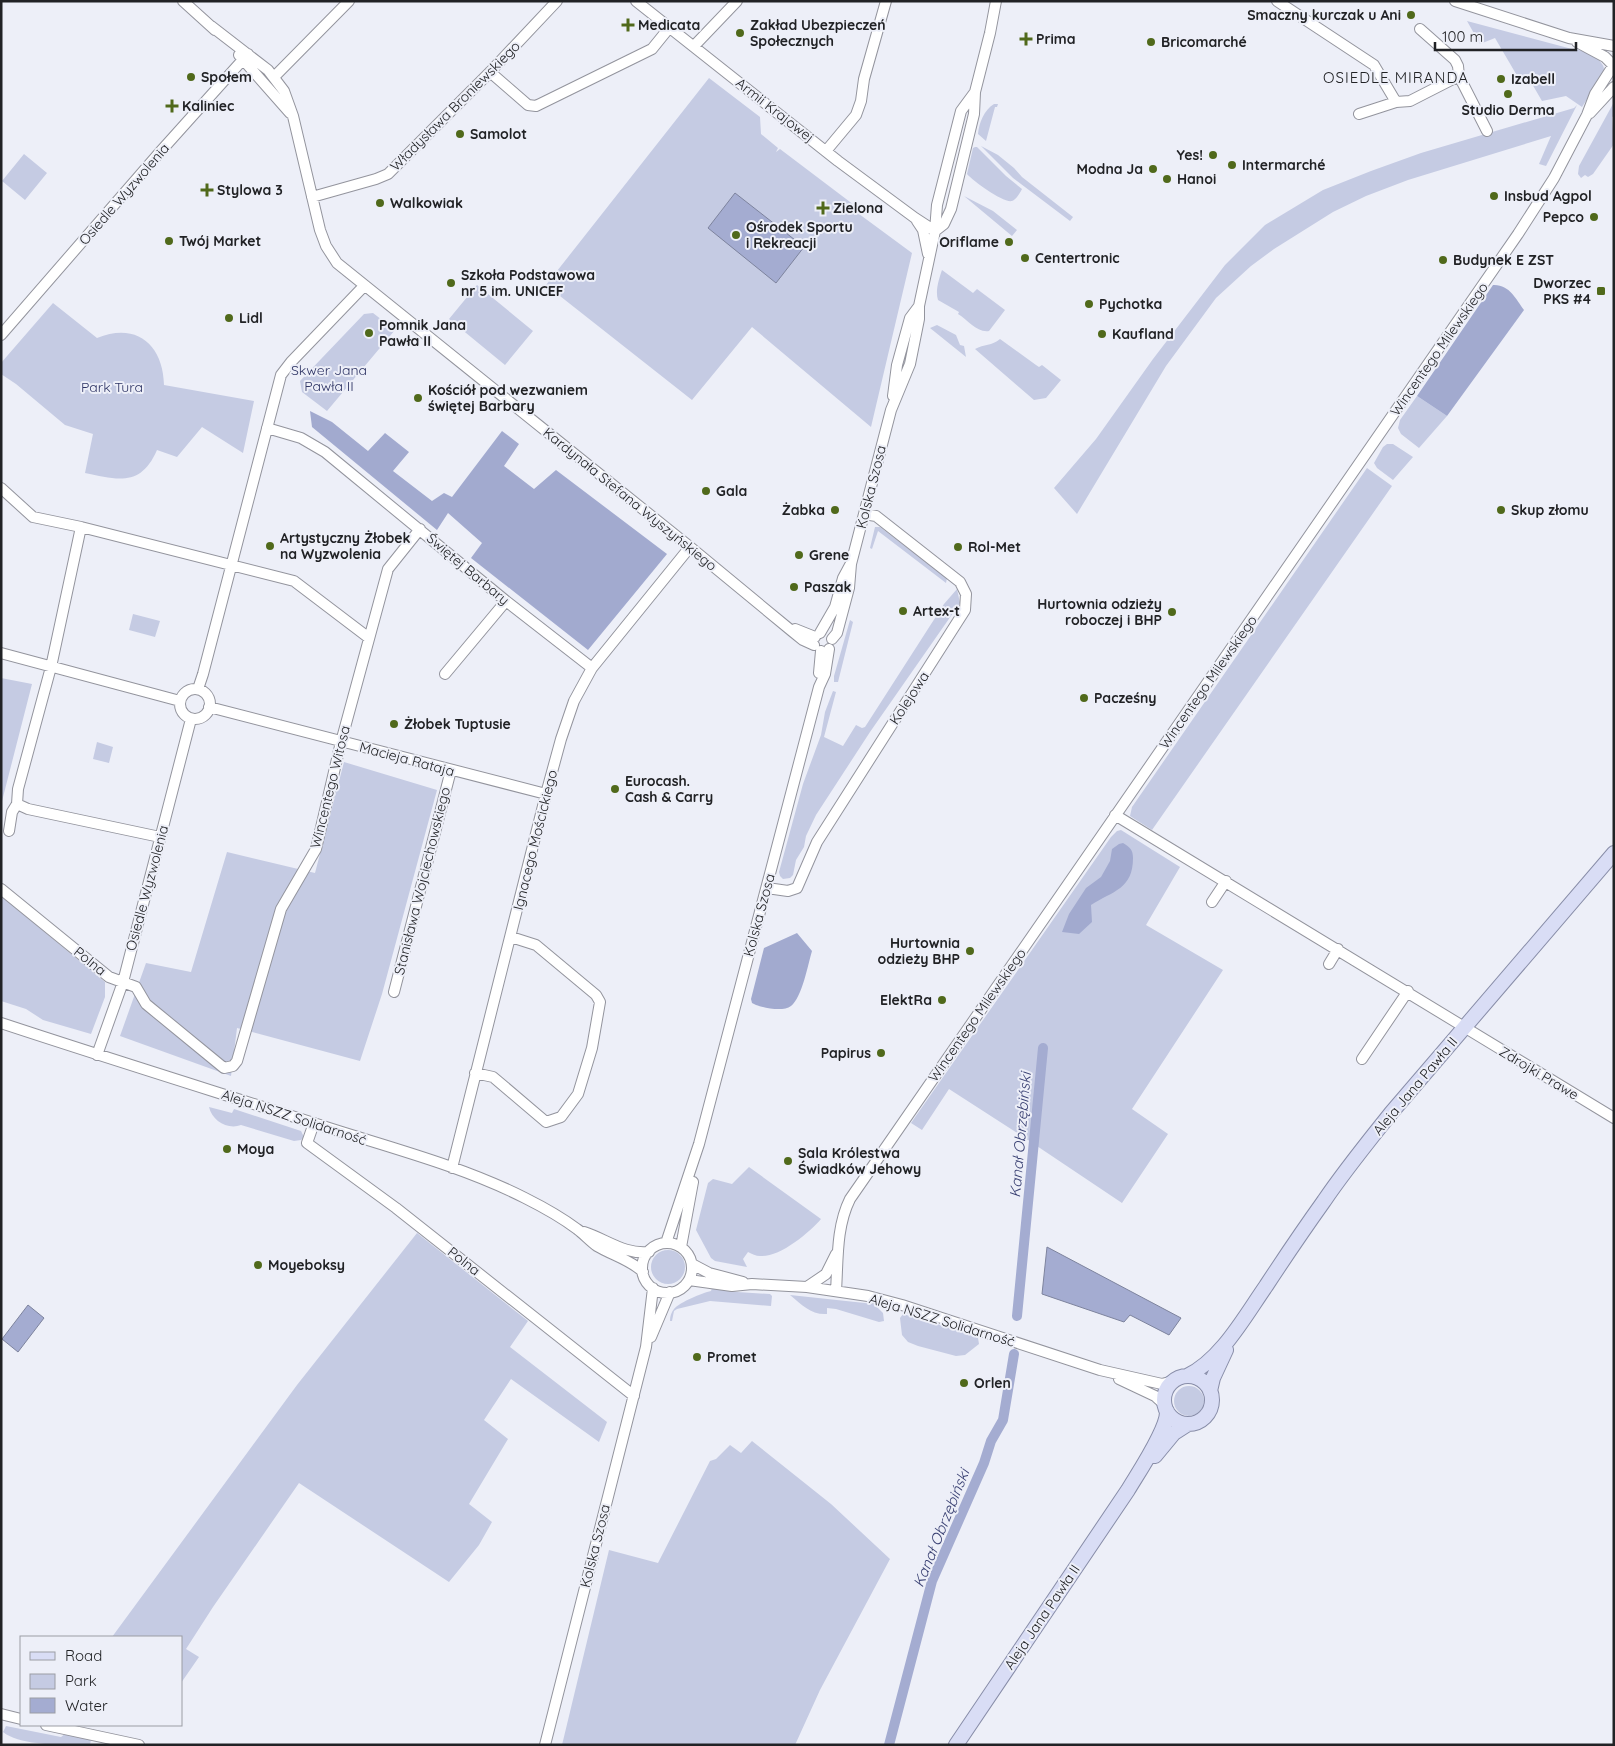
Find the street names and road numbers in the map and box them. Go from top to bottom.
street label: Władysława Broniewskiego [386,37,524,175]
street label: Armii Krajowej [732,74,818,146]
street label: Osiedle Wyzwolenia [75,139,173,249]
street label: Wincentego Milewskiego [1386,279,1492,419]
street label: Kardynała Stefana Wyszyńskiego [539,423,721,575]
street label: Kolska Szosa [852,443,890,531]
street label: Świętej Barbary [423,529,513,609]
street label: Wincentego Milewskiego [1155,612,1261,752]
street label: Kolejowa [885,668,933,728]
street label: Wincentego Witosa [306,724,354,850]
street label: Macieja Rataja [357,738,457,780]
street label: Ignacego Mościckiego [509,768,561,912]
street label: Stanisława Wojciechowskiego [390,785,454,977]
street label: Osiedle Wyzwolenia [122,823,172,953]
street label: Kolska Szosa [739,872,779,958]
street label: Polna [70,943,110,979]
street label: Wincentego Milewskiego [924,945,1030,1085]
street label: Aleja Jana Pawła II [1369,1033,1461,1139]
street label: Zdrojki Prawe [1496,1042,1582,1104]
street label: Aleja NSZZ Solidarność [219,1085,369,1149]
street label: Polna [444,1243,484,1279]
street label: Aleja NSZZ Solidarność [867,1289,1017,1351]
street label: Kolska Szosa [576,1502,614,1590]
street label: Aleja Jana Pawła II [1000,1561,1084,1673]

